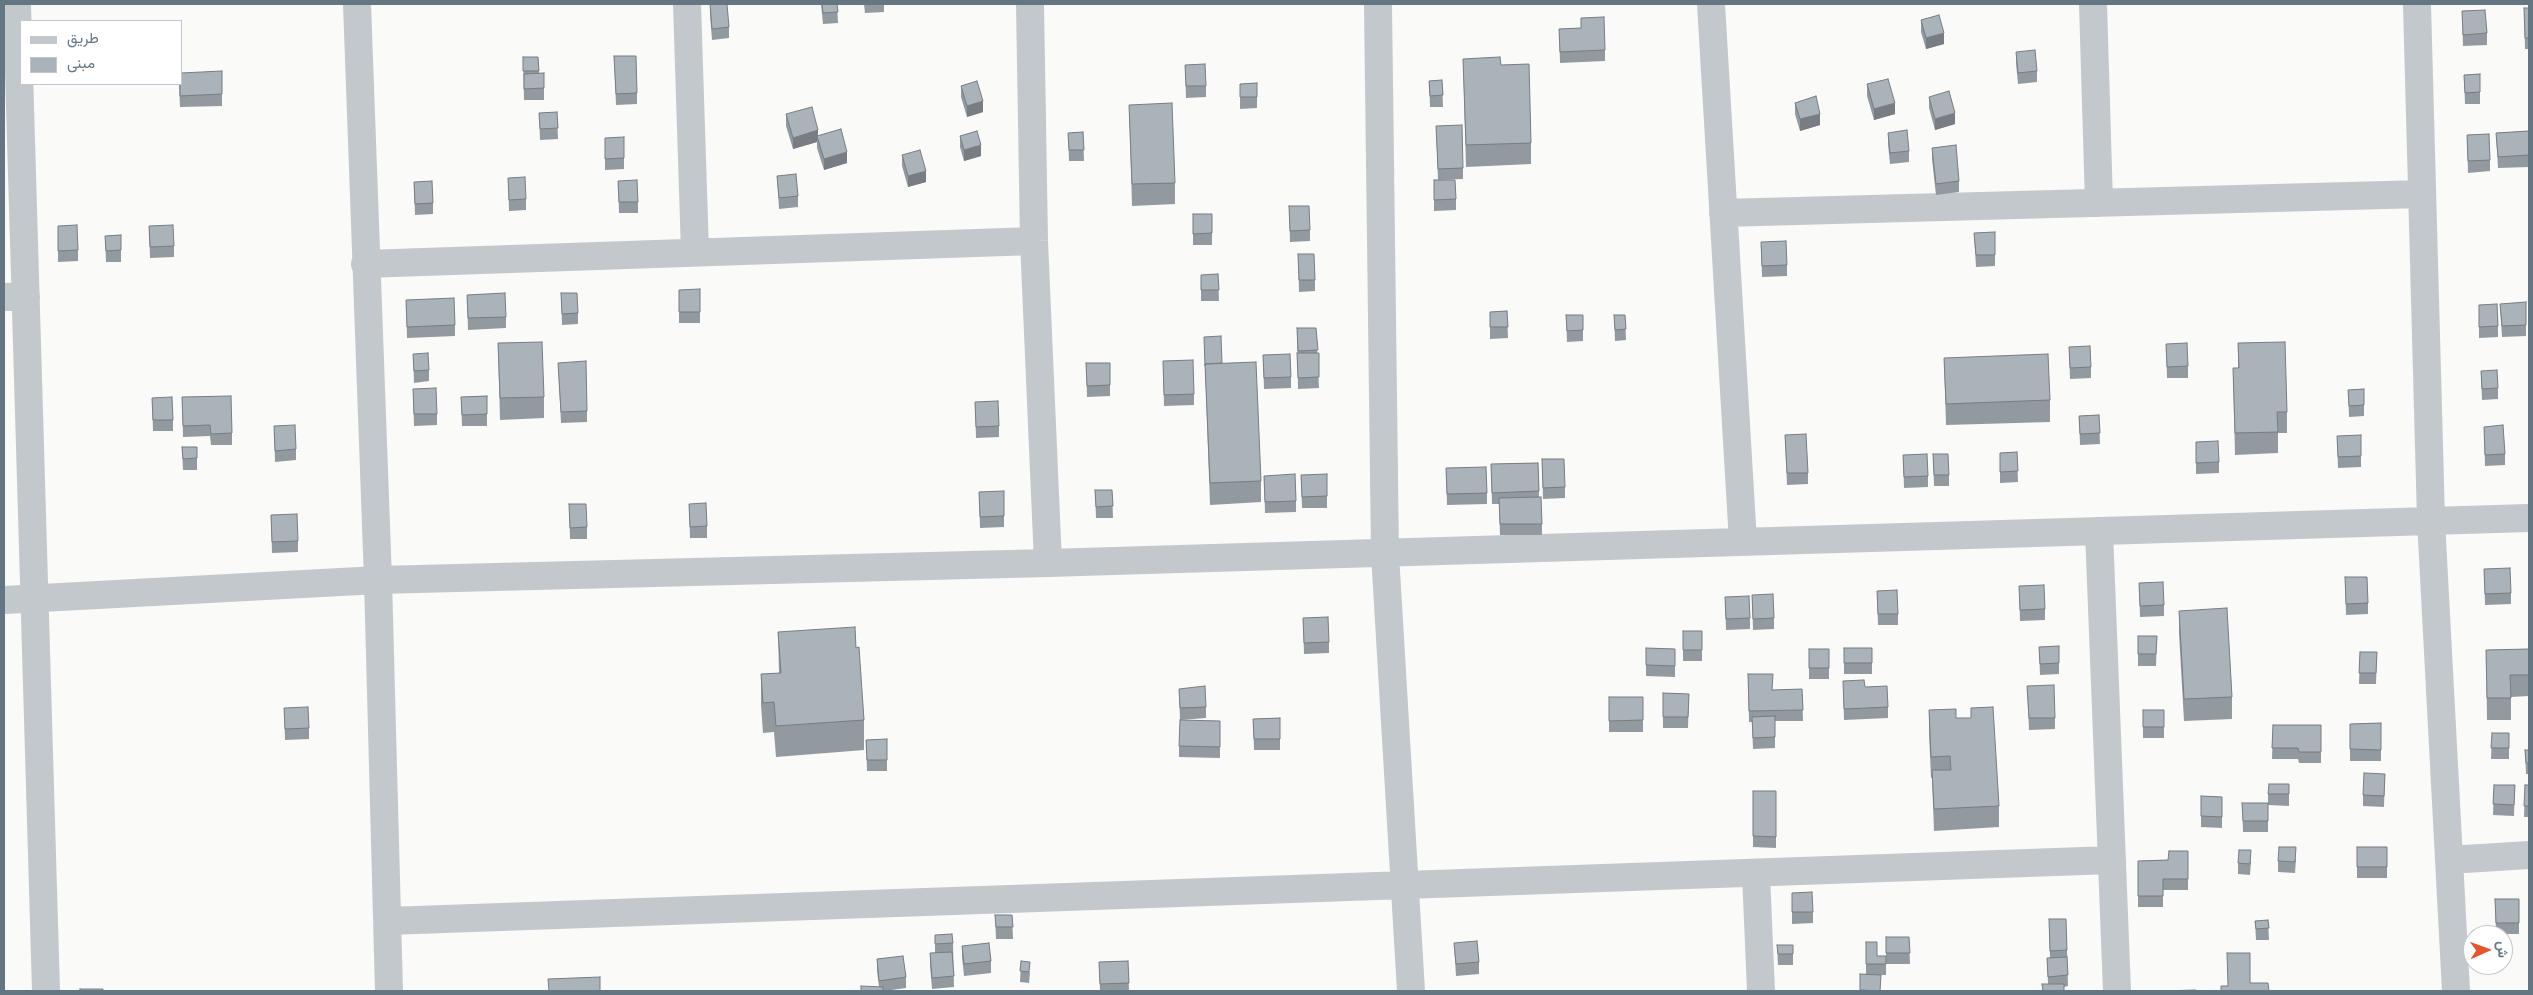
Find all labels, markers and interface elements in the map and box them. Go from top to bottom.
legend [20,20,182,85]
text: طريق [67,28,99,48]
text: مبنى [67,53,95,73]
north arrow [2463,925,2513,975]
text: ش [2493,941,2512,958]

